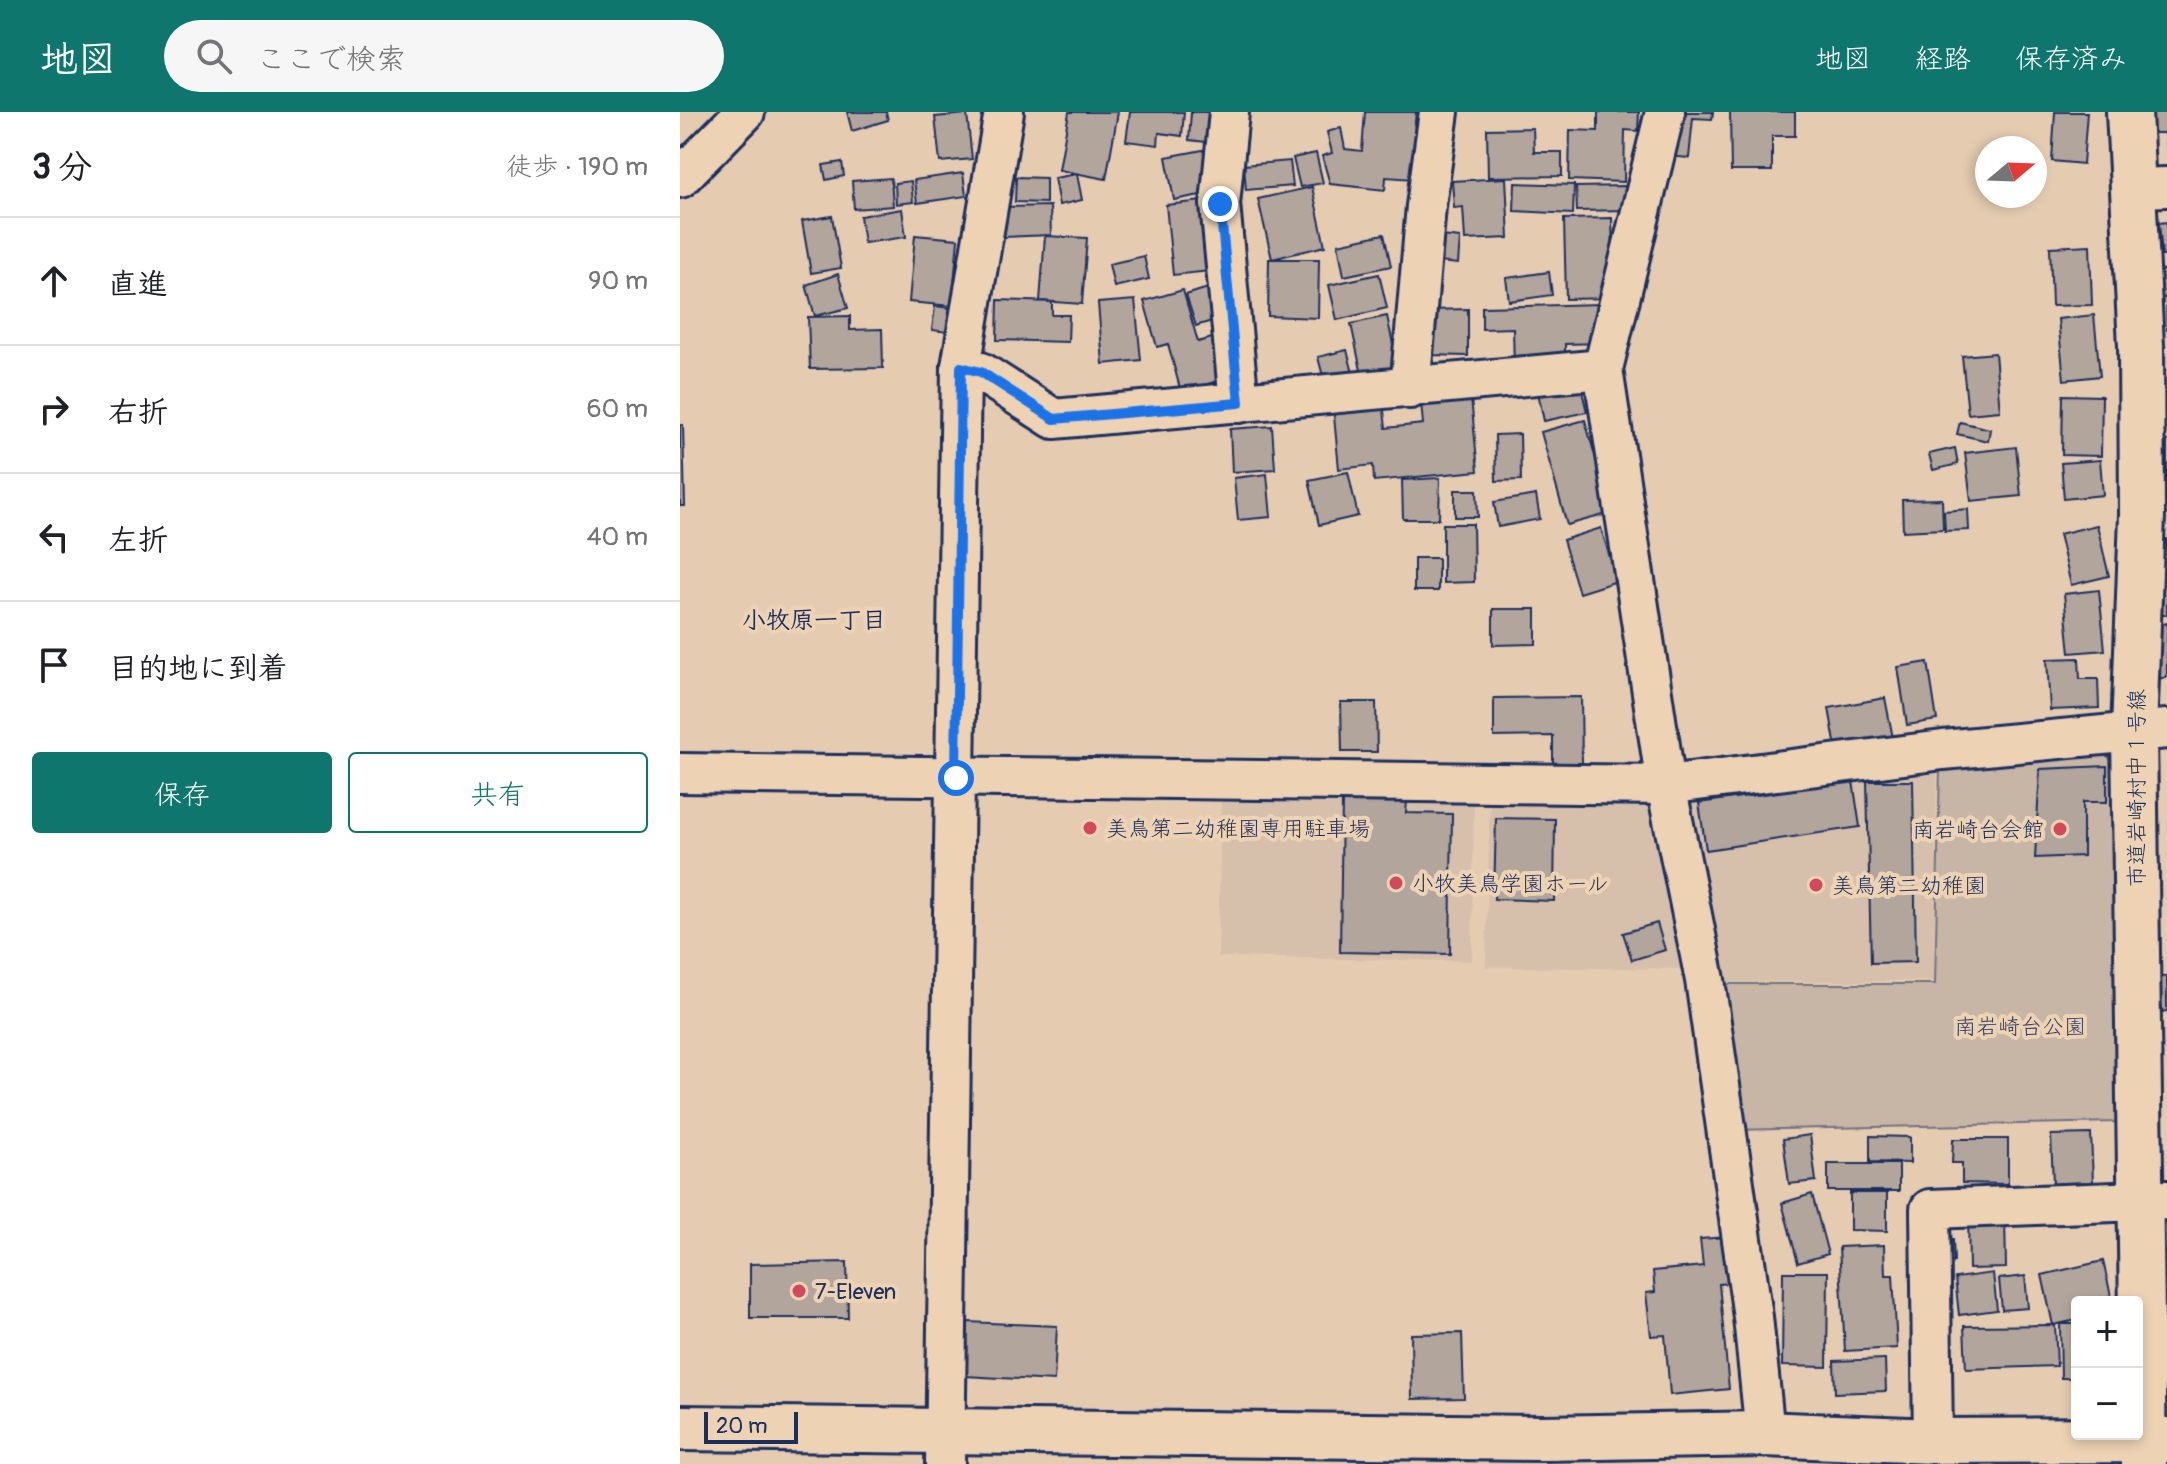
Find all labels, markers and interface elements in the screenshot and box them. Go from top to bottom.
search box [164,20,724,92]
icon: search [192,34,236,78]
text: 地図 [40,36,116,84]
text: ここで検索 [256,41,406,78]
text: 地図 [1815,42,1871,77]
text: 経路 [1915,42,1971,77]
text: 保存済み [2015,42,2127,77]
north arrow [1975,136,2047,208]
text: 3 分 [32,146,92,189]
text: 徒歩 · 190 m [506,151,648,183]
route end [1202,186,1238,222]
icon: ahead [32,259,76,303]
text: 90 m [588,265,648,297]
text: 直進 [108,266,168,303]
icon: right [32,387,76,431]
text: 60 m [586,393,648,425]
text: 右折 [108,394,168,431]
icon: left [32,515,76,559]
text: 40 m [586,521,648,553]
text: 左折 [108,522,168,559]
district label: 小牧原一丁目 [742,606,886,635]
icon: arrive [32,643,76,687]
text: 目的地に到着 [108,650,288,687]
street label: 市道岩崎村中１号線 [2123,689,2151,887]
button: 保存 [32,752,332,833]
button: 共有 [348,752,648,833]
route start [938,760,974,796]
place label: 美鳥第二幼稚園専用駐車場 [1106,815,1370,843]
place label: 南岩崎台会館 [1912,816,2044,844]
marker: 美鳥第二幼稚園専用駐車場 [1081,819,1099,837]
marker: 南岩崎台会館 [2051,820,2069,838]
place label: 小牧美鳥学園ホール [1412,870,1609,898]
place label: 美鳥第二幼稚園 [1832,872,1986,900]
marker: 小牧美鳥学園ホール [1387,874,1405,892]
marker: 美鳥第二幼稚園 [1807,876,1825,894]
park label: 南岩崎台公園 [1954,1013,2086,1041]
place label: 7-Eleven [815,1278,896,1306]
marker: 7-Eleven [790,1282,808,1300]
map controls [2071,1296,2143,1440]
button: + [2071,1296,2143,1368]
button: − [2071,1368,2143,1440]
scale bar [704,1408,798,1444]
text: 20 m [716,1412,768,1440]

